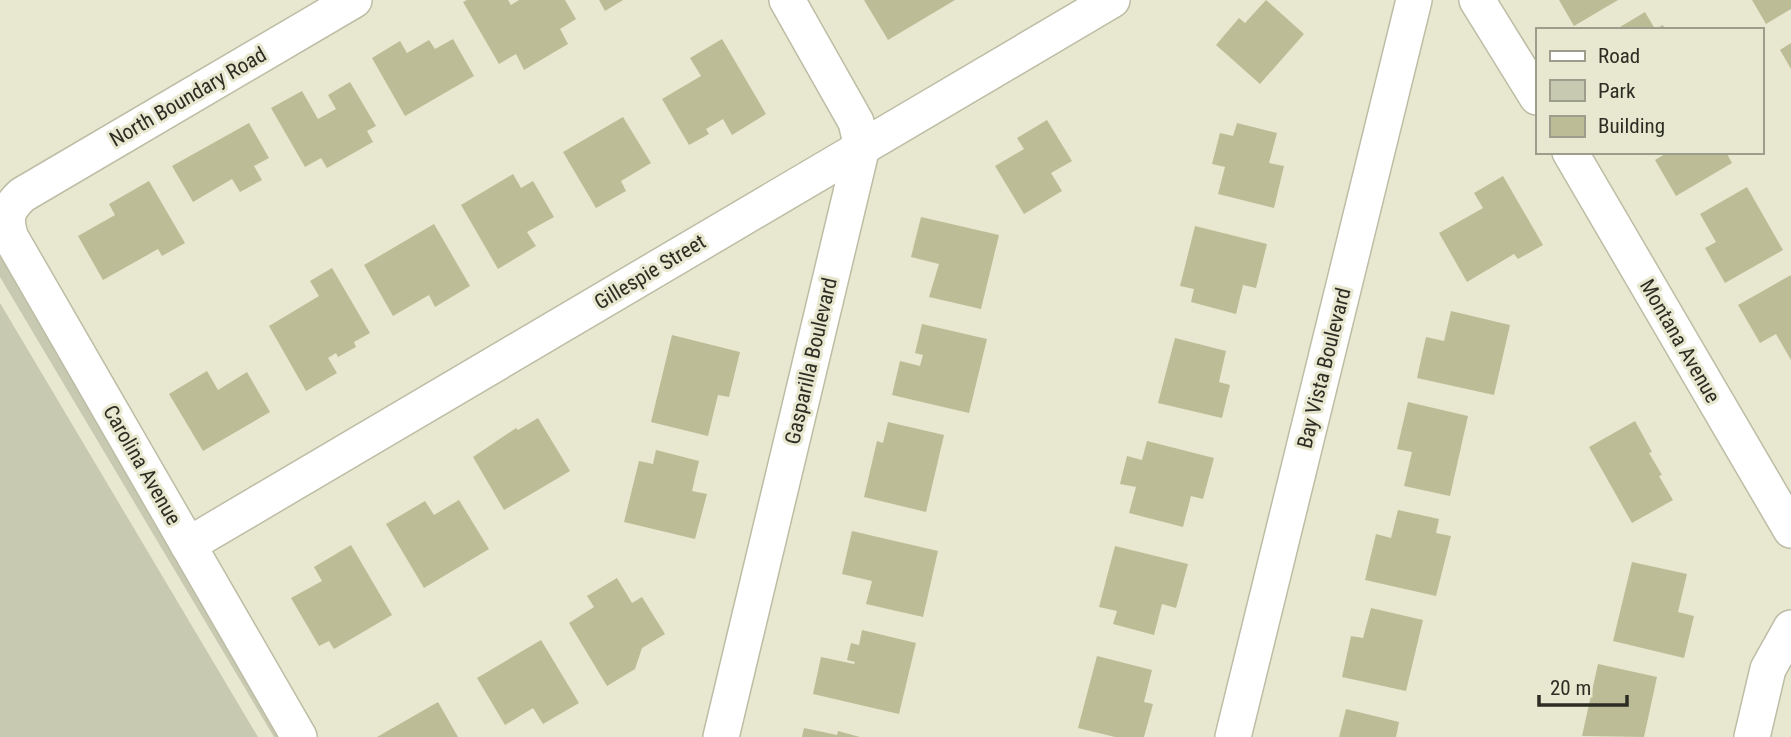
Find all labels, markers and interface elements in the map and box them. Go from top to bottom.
legend [1536,28,1763,154]
street label: North Boundary Road [105,42,271,152]
text: Road [1598,44,1640,68]
text: Park [1598,79,1636,103]
text: Building [1598,114,1665,138]
street label: Gillespie Street [590,229,710,315]
street label: Gasparilla Boulevard [780,275,842,447]
street label: Montana Avenue [1635,275,1725,407]
street label: Bay Vista Boulevard [1292,285,1356,451]
street label: Carolina Avenue [98,401,186,529]
scale bar [1539,664,1626,708]
text: 20 m [1550,676,1591,700]

